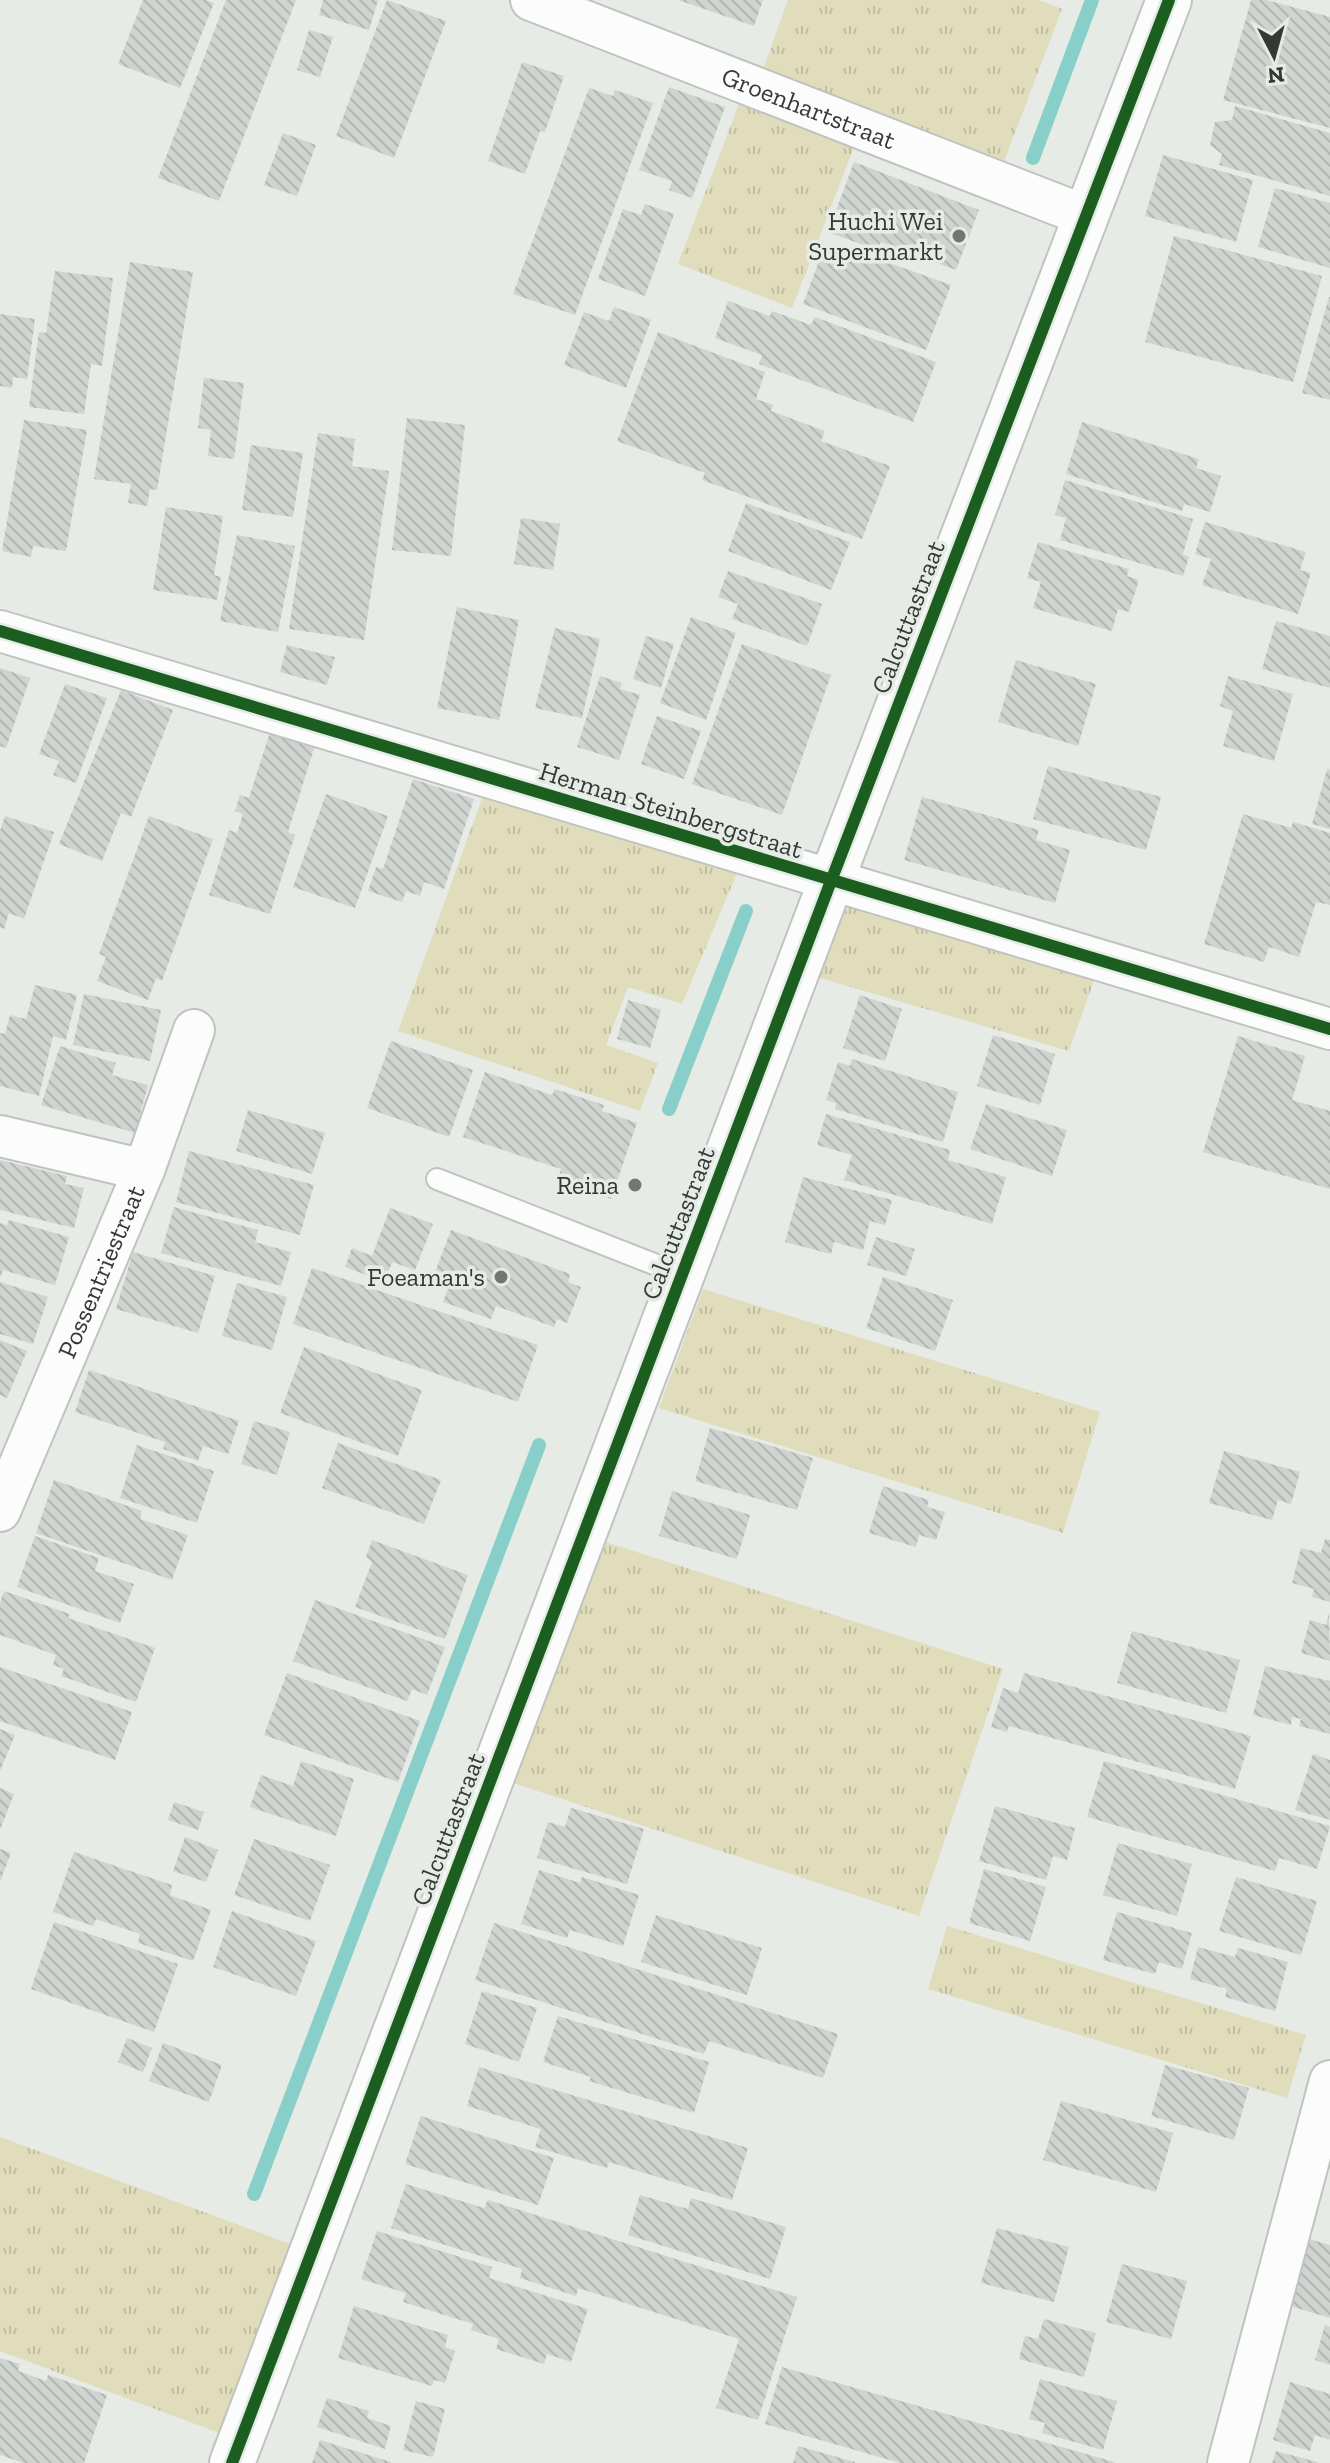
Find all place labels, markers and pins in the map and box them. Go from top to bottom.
place label: Huchi Wei Supermarkt [808,205,943,267]
marker: Huchi Wei Supermarkt [950,227,968,245]
place label: Reina [556,1169,619,1201]
marker: Reina [626,1176,644,1194]
place label: Foeaman's [367,1261,485,1293]
marker: Foeaman's [492,1268,510,1286]

